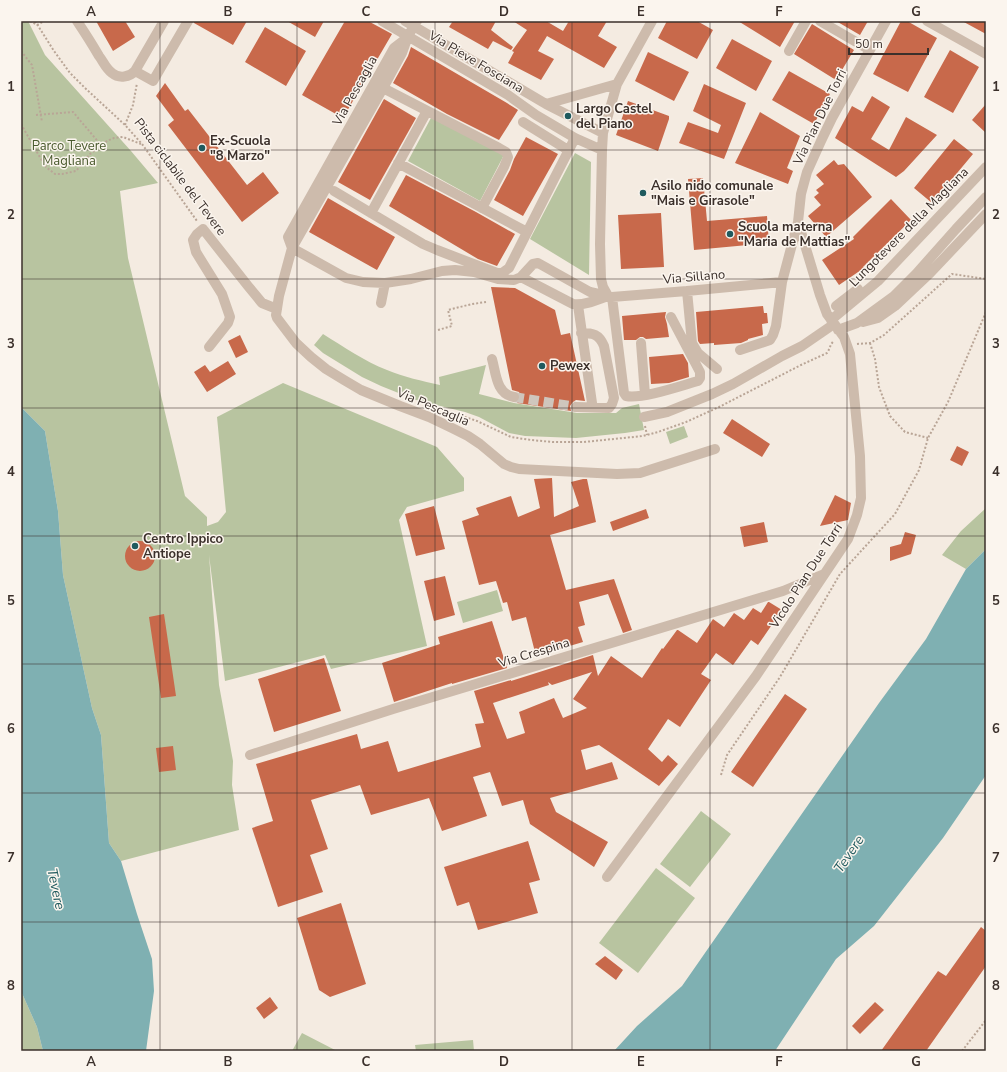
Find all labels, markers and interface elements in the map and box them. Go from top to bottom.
text: A [86,3,96,21]
text: B [224,3,233,21]
text: C [362,3,371,21]
text: D [499,3,509,21]
text: E [637,3,645,21]
text: F [775,3,783,21]
text: G [911,3,921,21]
street label: Via Pieve Fosciana [424,26,527,97]
scale bar [849,30,928,56]
text: 50 m [855,36,883,52]
street label: Via Pescaglia [328,53,382,130]
street label: Via Pian Due Torri [789,66,851,169]
text: 1 [7,78,15,96]
text: 1 [992,78,1000,96]
place label: Largo Castel del Piano [576,100,653,133]
marker: Largo Castel del Piano [563,111,573,121]
street label: Pista ciclabile del Tevere [130,114,230,240]
place label: Ex-Scuola "8 Marzo" [210,132,271,165]
park label: Parco Tevere Magliana [32,137,106,170]
marker: Ex-Scuola "8 Marzo" [197,143,207,153]
street label: Lungotevere della Magliana [845,163,973,291]
place label: Asilo nido comunale "Mais e Girasole" [651,177,773,210]
marker: Asilo nido comunale "Mais e Girasole" [638,188,648,198]
text: 2 [7,206,15,224]
text: 2 [992,206,1000,224]
place label: Scuola materna "Maria de Mattias" [738,218,850,251]
marker: Scuola materna "Maria de Mattias" [725,229,735,239]
street label: Via Sillano [661,265,726,289]
text: 3 [7,335,15,353]
text: 3 [992,335,1000,353]
place label: Pewex [550,357,591,375]
marker: Pewex [537,361,547,371]
street label: Via Pescaglia [393,383,472,430]
text: 4 [7,463,15,481]
text: 4 [992,463,1000,481]
street label: Vicolo Pian Due Torri [765,520,847,633]
place label: Centro Ippico Antiope [143,530,223,563]
marker: Centro Ippico Antiope [130,541,140,551]
text: 5 [7,592,15,610]
text: 5 [992,592,1000,610]
street label: Via Crespina [495,634,572,673]
text: 6 [7,720,15,738]
text: 6 [992,720,1000,738]
water label: Tevere [829,831,869,877]
text: 7 [7,849,15,867]
text: 7 [992,849,1000,867]
water label: Tevere [42,867,70,912]
text: 8 [7,977,15,995]
text: 8 [992,977,1000,995]
text: A [86,1053,96,1071]
text: B [224,1053,233,1071]
text: C [362,1053,371,1071]
text: D [499,1053,509,1071]
text: E [637,1053,645,1071]
text: F [775,1053,783,1071]
text: G [911,1053,921,1071]

